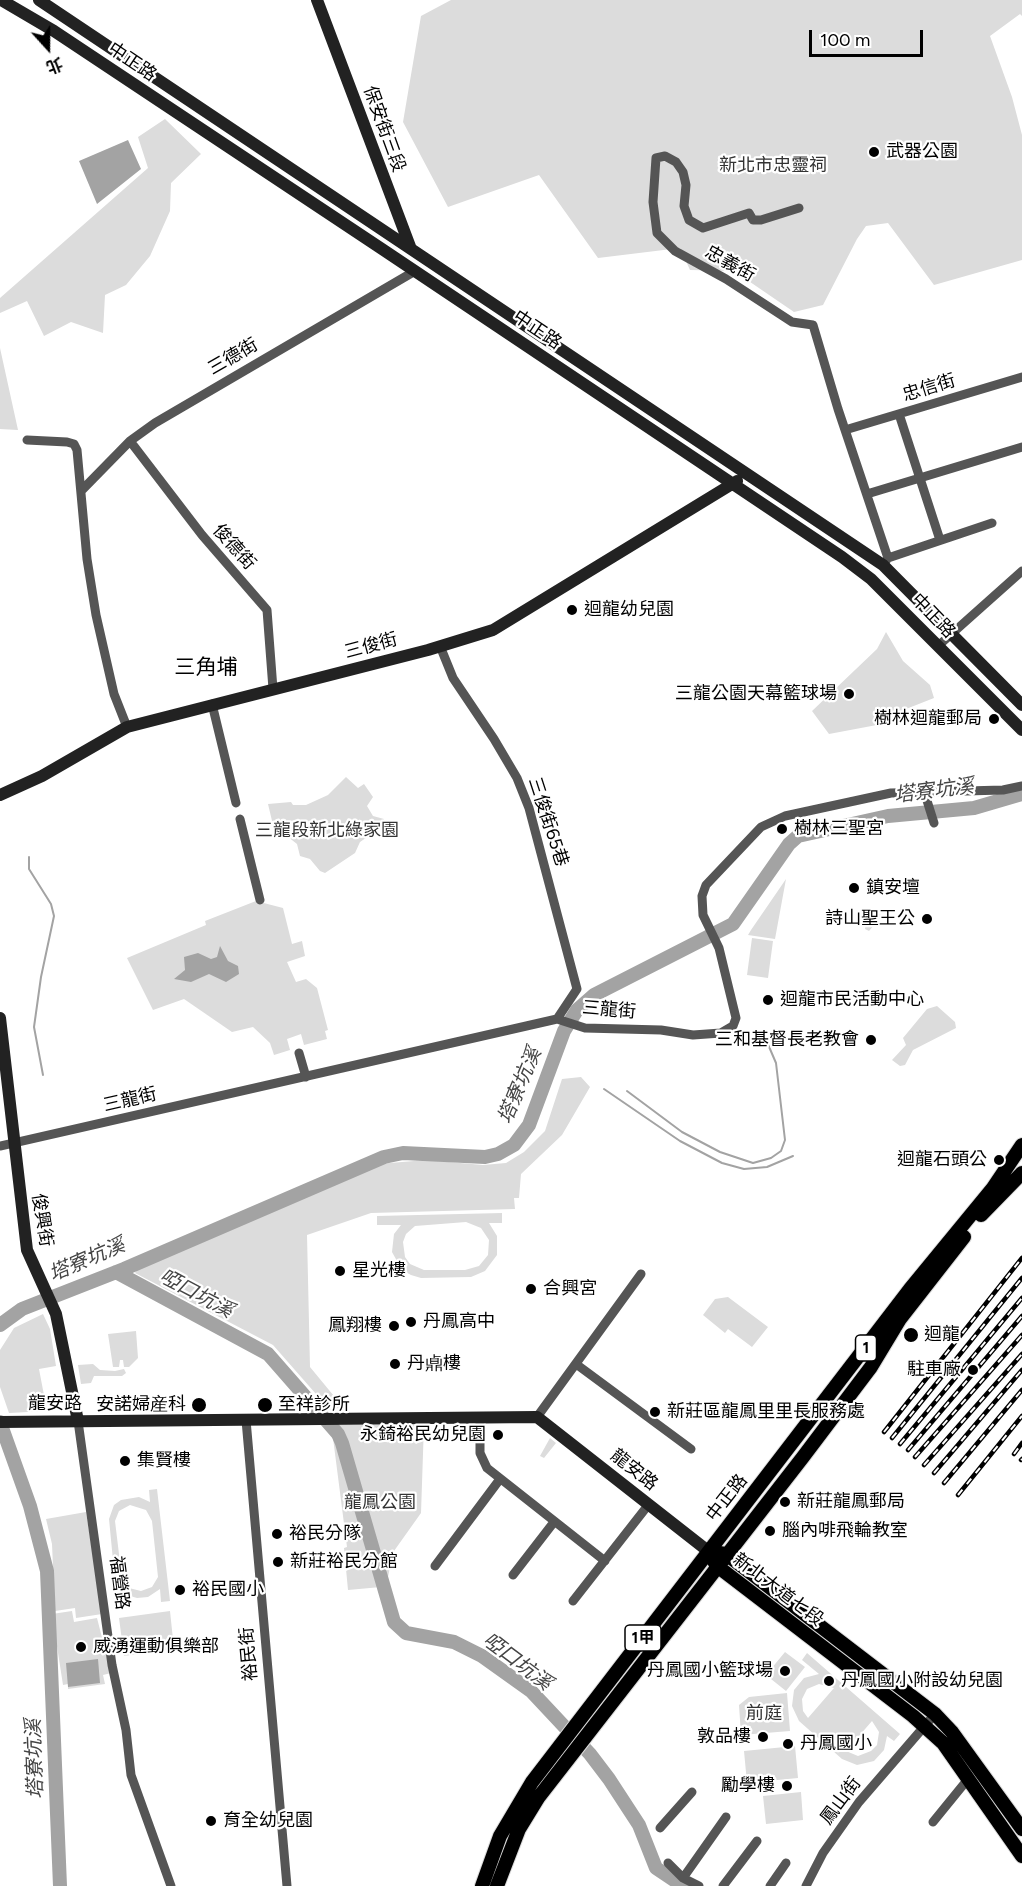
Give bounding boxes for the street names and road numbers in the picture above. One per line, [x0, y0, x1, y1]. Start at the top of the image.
street label: 中正路 [104, 38, 160, 86]
street label: 保安街三段 [358, 83, 410, 175]
street label: 忠義街 [701, 241, 759, 287]
street label: 中正路 [509, 306, 565, 354]
street label: 三德街 [204, 334, 262, 380]
street label: 忠信街 [900, 370, 958, 406]
street label: 俊德街 [208, 520, 260, 574]
street label: 中正路 [906, 589, 960, 643]
street label: 三俊街 [342, 629, 400, 663]
street label: 三俊街65巷 [523, 775, 573, 869]
street label: 三龍街 [581, 997, 637, 1023]
street label: 三龍街 [101, 1083, 159, 1117]
street label: 俊興街 [27, 1192, 57, 1248]
road number: 1 [856, 1335, 876, 1361]
street label: 龍安路 [28, 1393, 82, 1415]
street label: 龍安路 [606, 1445, 662, 1495]
street label: 中正路 [702, 1470, 752, 1526]
street label: 新北大道七段 [728, 1549, 828, 1631]
street label: 福營路 [105, 1555, 133, 1611]
road number: 1甲 [625, 1625, 661, 1651]
street label: 裕民街 [236, 1626, 262, 1682]
street label: 鳳山街 [816, 1773, 866, 1829]

